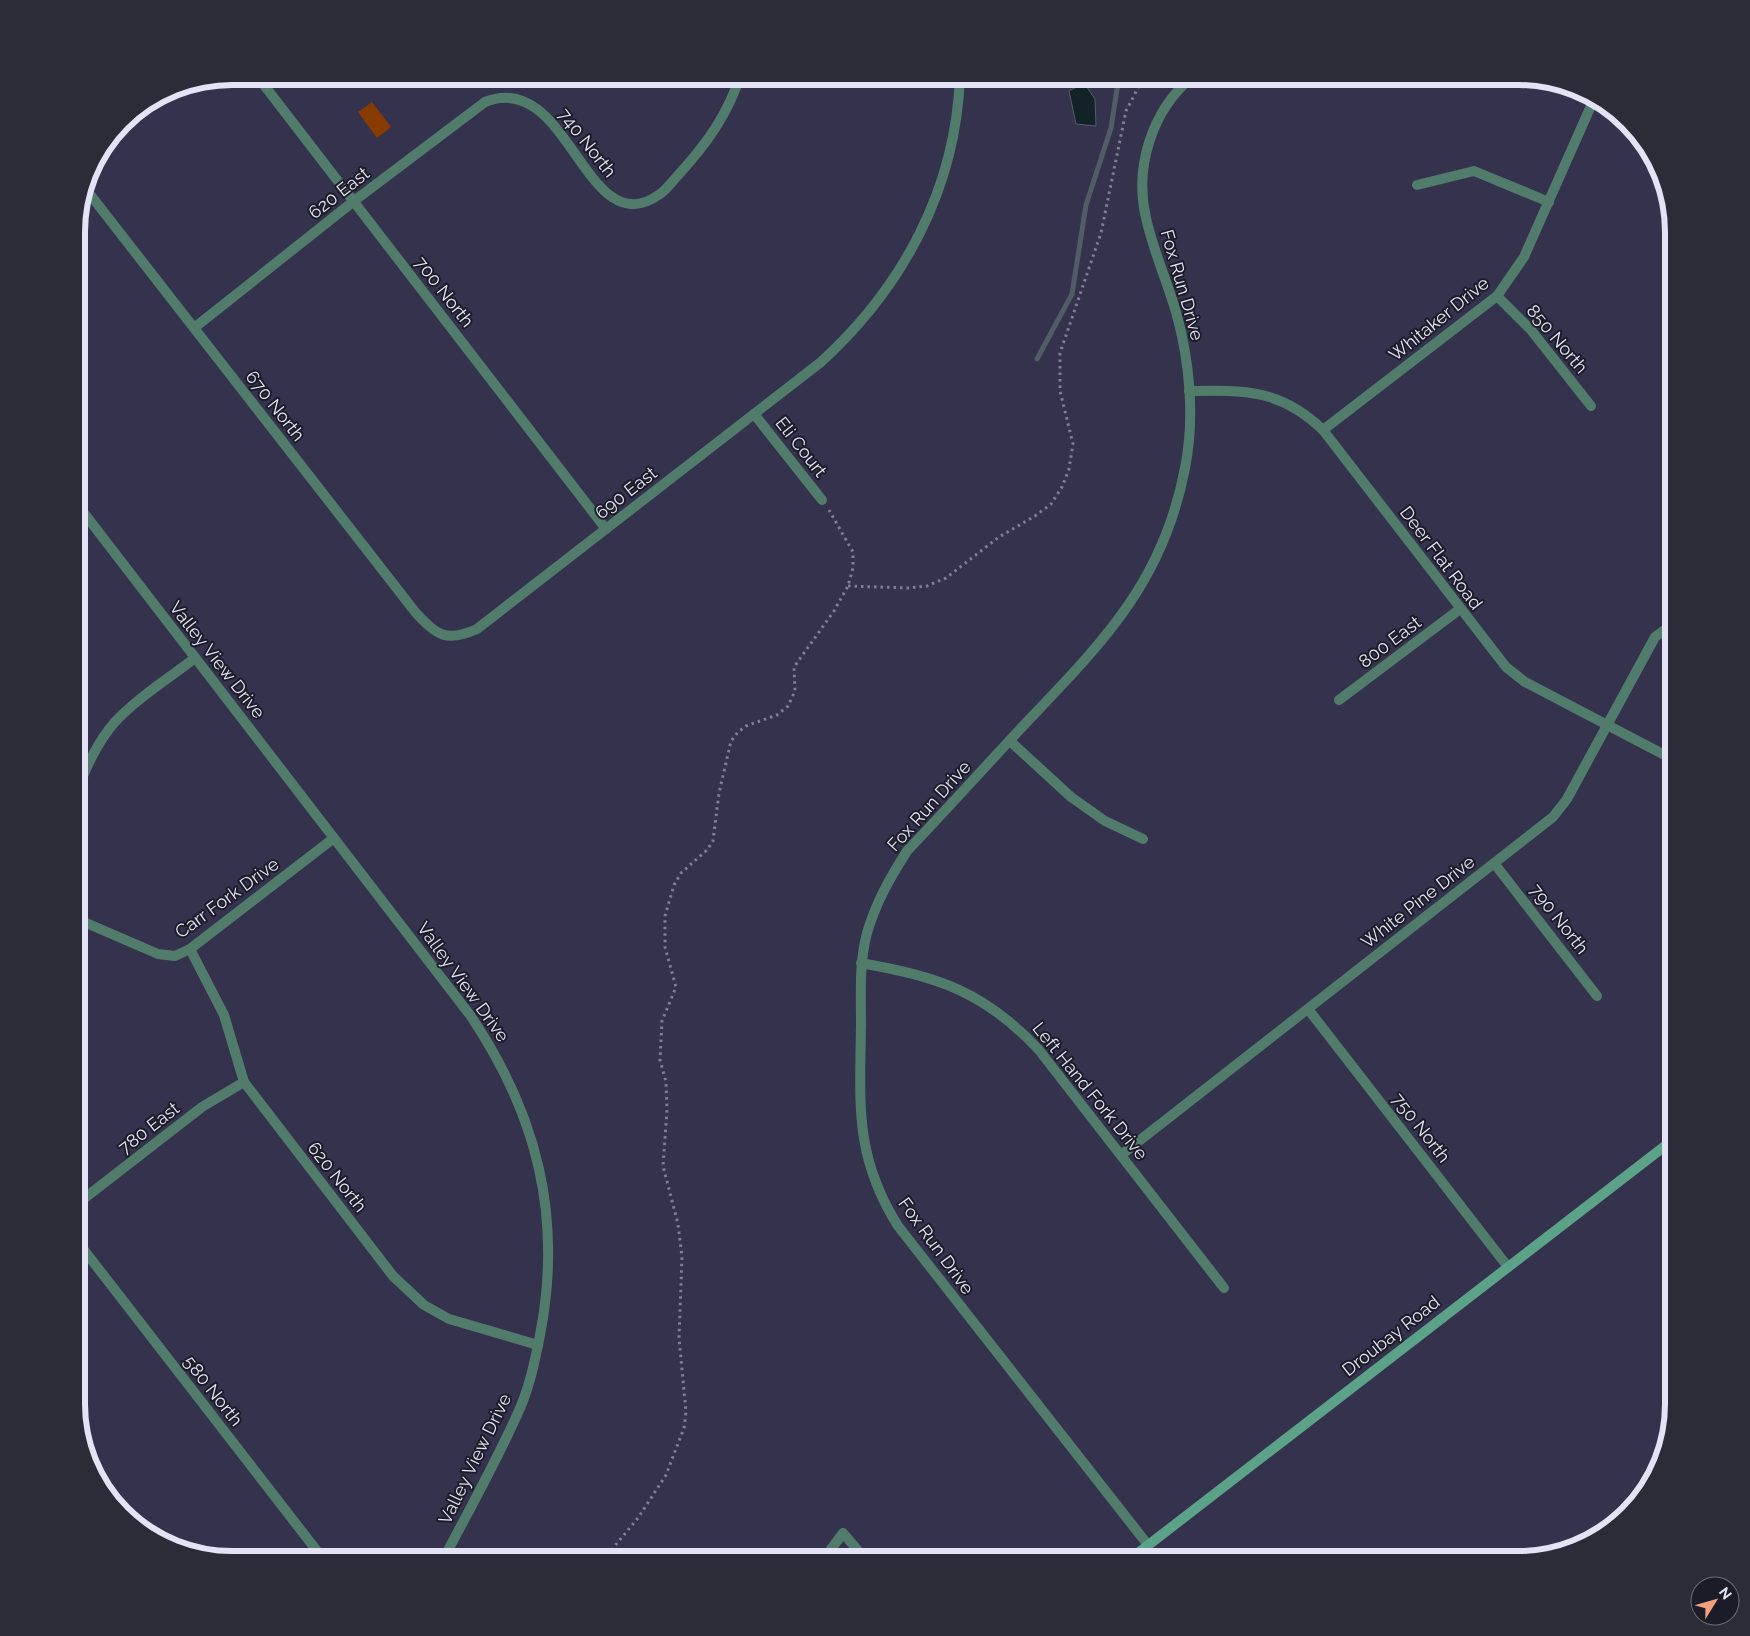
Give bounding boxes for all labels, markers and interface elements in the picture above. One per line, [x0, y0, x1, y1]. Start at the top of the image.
street label: 740 North [554, 104, 621, 181]
street label: 620 East [304, 162, 373, 223]
street label: Fox Run Drive [1157, 227, 1208, 343]
street label: 700 North [410, 252, 478, 331]
street label: Whitaker Drive [1385, 272, 1493, 365]
street label: 850 North [1523, 300, 1592, 377]
street label: 670 North [241, 366, 309, 445]
street label: Eli Court [771, 412, 831, 481]
street label: 690 East [591, 462, 661, 523]
street label: Deer Flat Road [1396, 502, 1487, 613]
street label: Valley View Drive [165, 597, 270, 723]
street label: 800 East [1354, 611, 1425, 672]
street label: Fox Run Drive [883, 756, 975, 855]
street label: White Pine Drive [1357, 851, 1479, 952]
street label: Carr Fork Drive [171, 853, 283, 942]
street label: 790 North [1526, 880, 1593, 958]
street label: Valley View Drive [413, 918, 514, 1046]
street label: Left Hand Fork Drive [1029, 1018, 1153, 1164]
street label: 750 North [1388, 1089, 1455, 1166]
street label: 780 East [114, 1097, 183, 1158]
street label: 620 North [304, 1137, 371, 1216]
street label: Fox Run Drive [894, 1193, 979, 1298]
street label: Droubay Road [1338, 1291, 1444, 1380]
street label: 580 North [179, 1351, 247, 1430]
street label: Valley View Drive [434, 1390, 515, 1527]
north arrow [1690, 1576, 1740, 1626]
text: N [1716, 1584, 1735, 1602]

